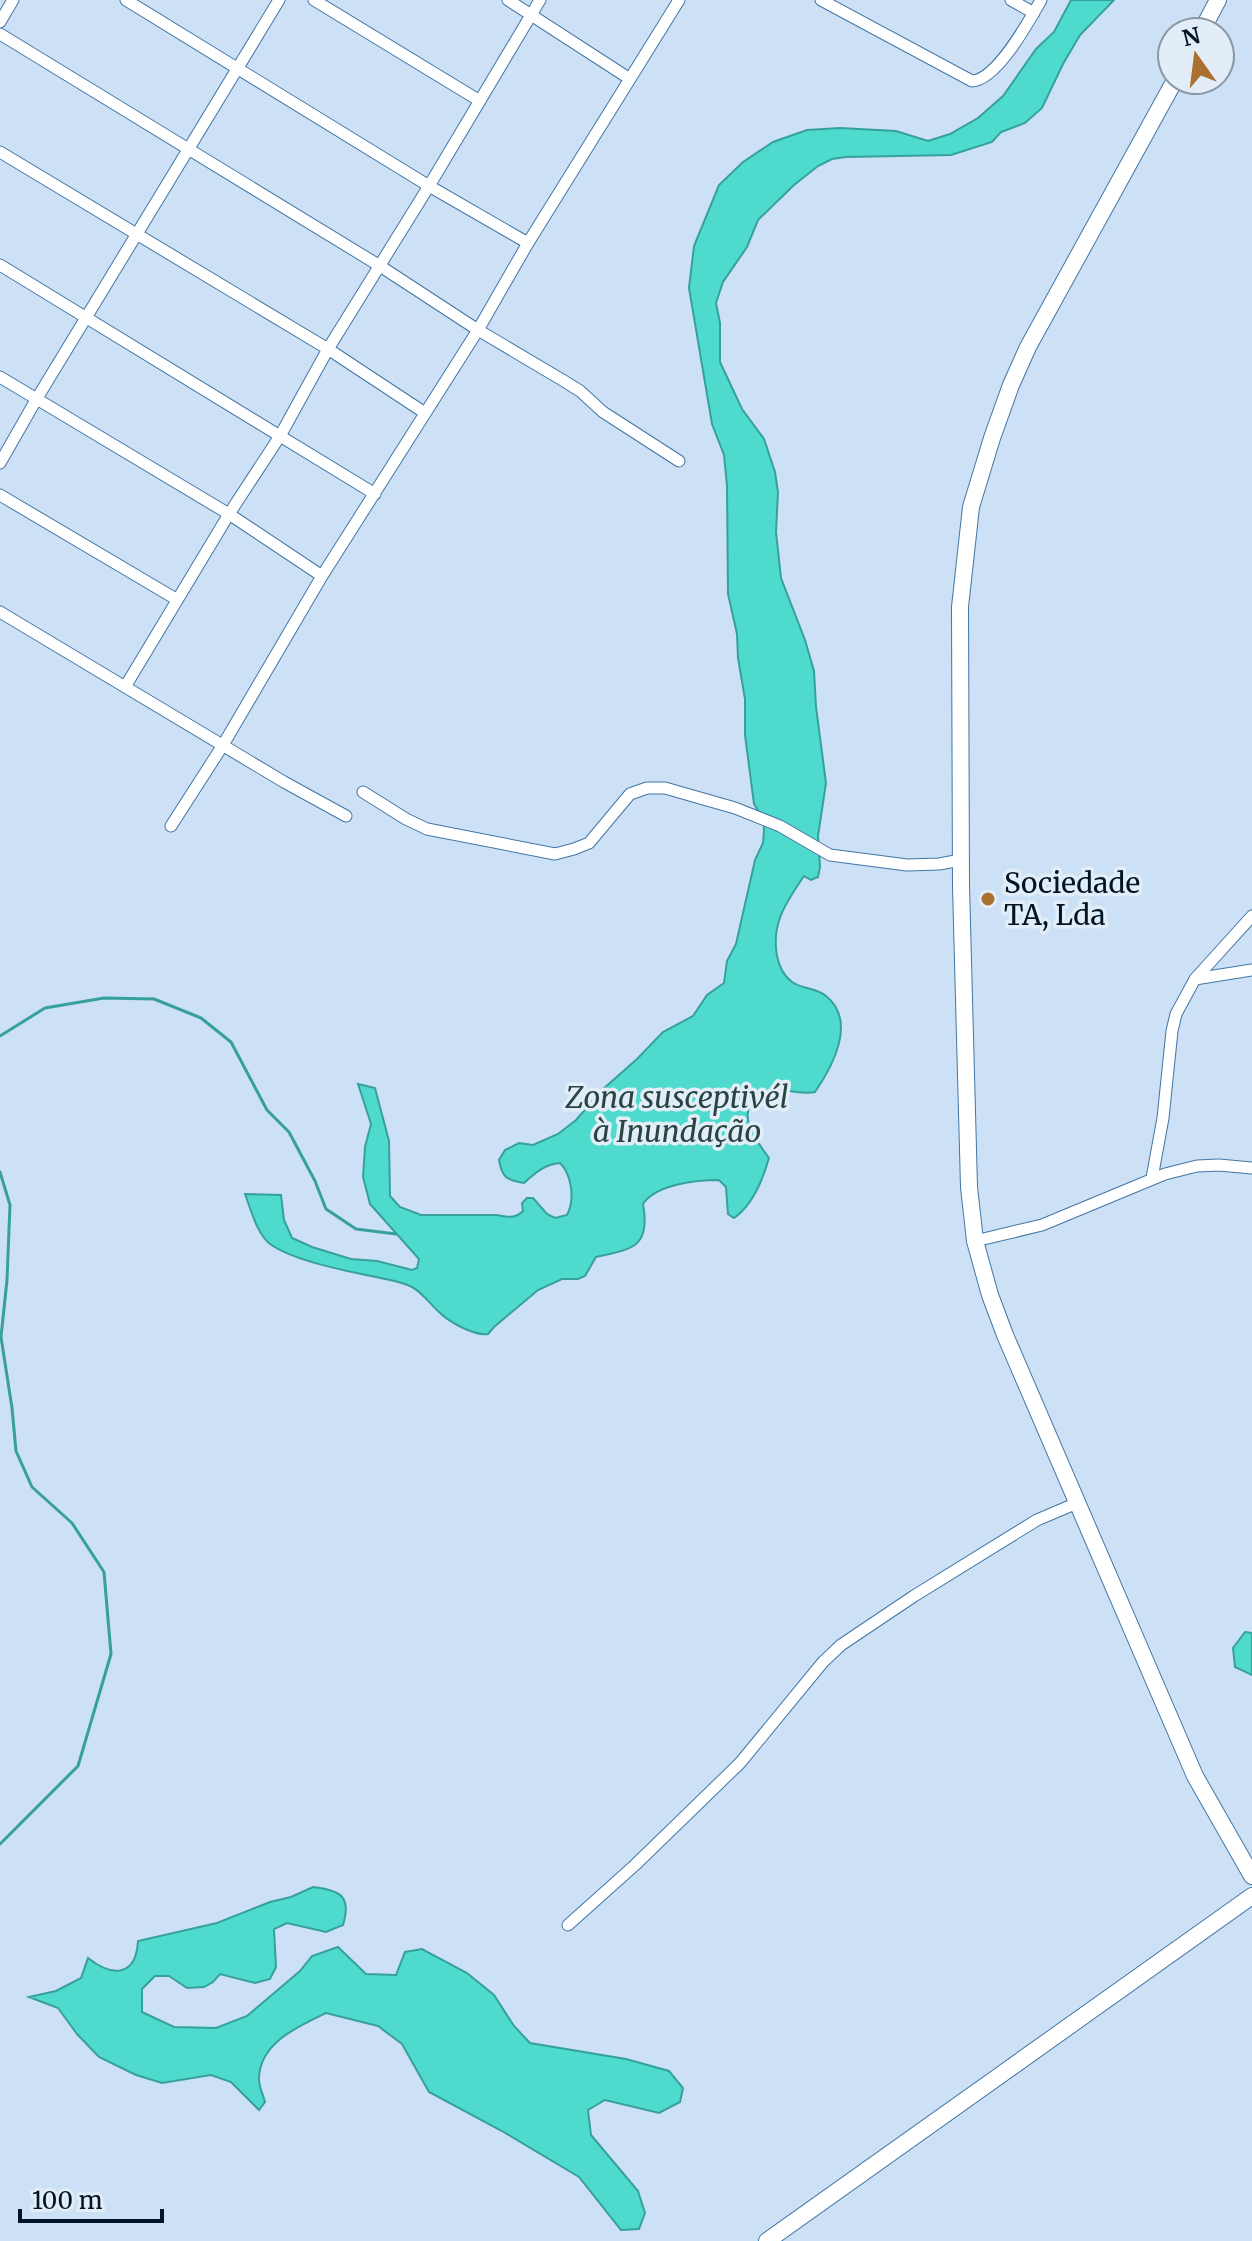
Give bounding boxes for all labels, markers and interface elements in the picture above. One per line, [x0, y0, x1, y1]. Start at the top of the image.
north arrow [1156, 16, 1236, 96]
text: N [1179, 21, 1204, 52]
place label: Sociedade TA, Lda [1004, 865, 1140, 933]
marker: Sociedade TA, Lda [979, 890, 997, 908]
water label: Zona susceptivél à Inundação [564, 1078, 789, 1150]
scale bar [20, 2173, 162, 2223]
text: 100 m [32, 2185, 103, 2216]

